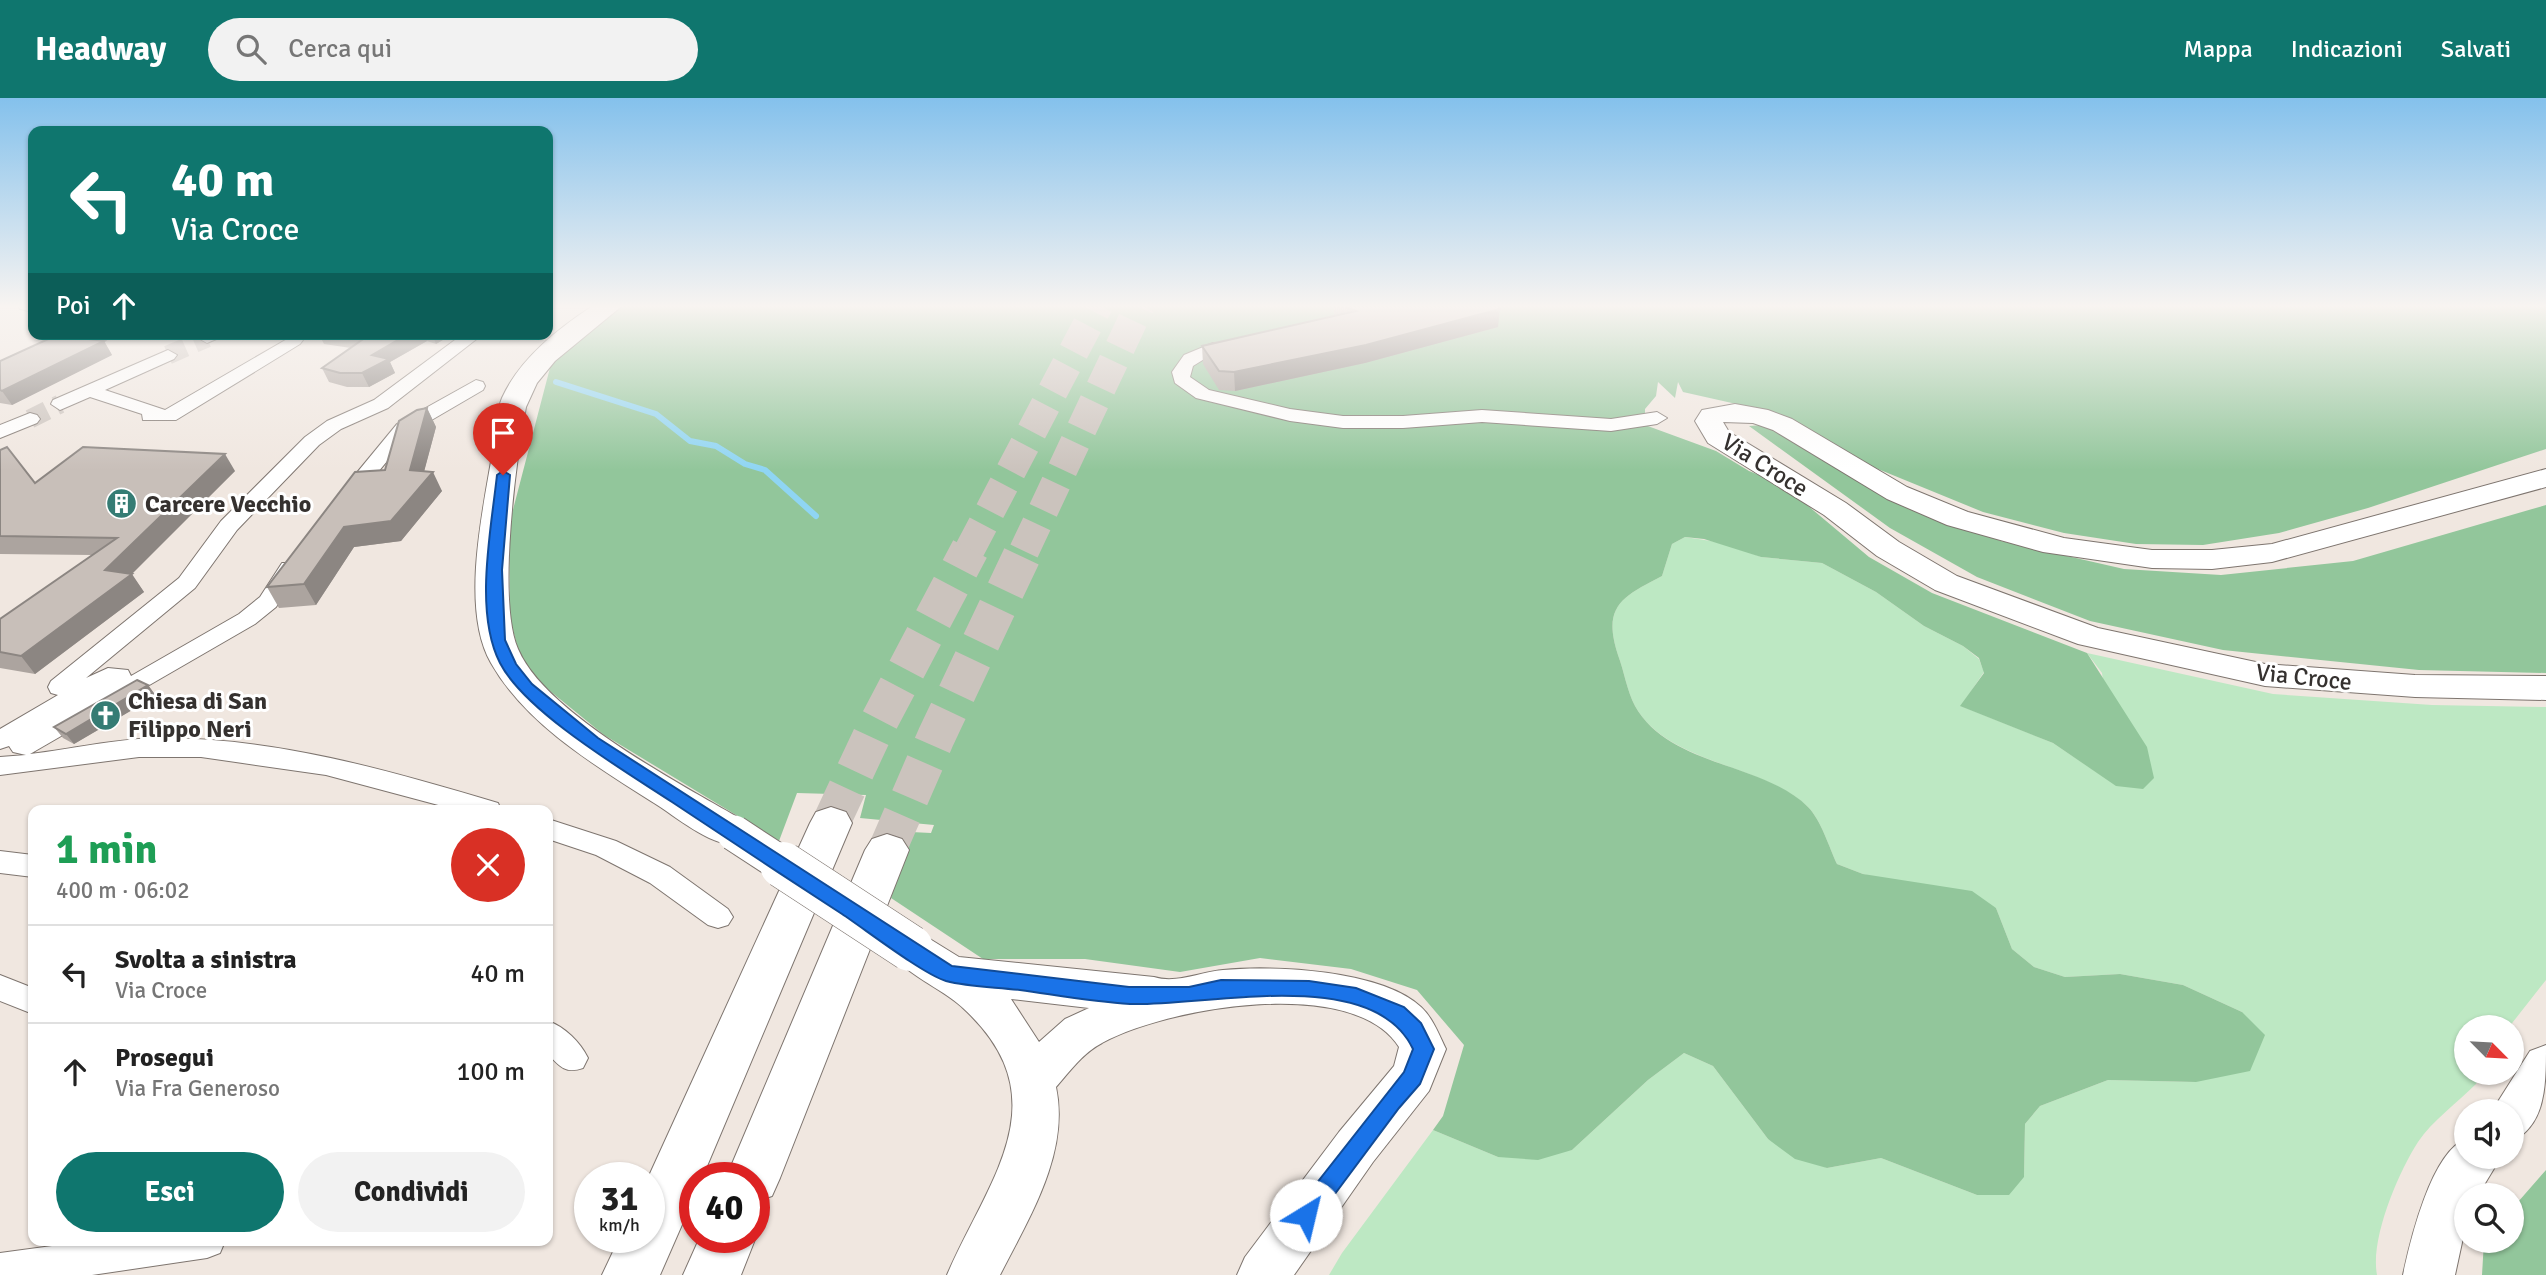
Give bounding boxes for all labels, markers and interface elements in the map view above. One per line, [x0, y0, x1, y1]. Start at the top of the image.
search box [208, 18, 698, 81]
text: Headway [35, 29, 166, 70]
icon: search [232, 30, 270, 68]
text: Cerca qui [288, 33, 392, 65]
text: Mappa [2184, 34, 2253, 64]
text: Indicazioni [2291, 34, 2403, 64]
text: Salvati [2441, 34, 2511, 64]
text: 40 m [171, 150, 274, 210]
icon: left [56, 154, 147, 245]
text: Via Croce [171, 210, 299, 249]
icon: ahead [105, 287, 143, 325]
text: Poi [56, 290, 91, 322]
pin [473, 403, 533, 475]
icon: arrive [484, 414, 522, 452]
street label: Via Croce [1716, 427, 1814, 503]
building icon: Carcere Vecchio [105, 487, 139, 521]
place label: Carcere Vecchio [145, 489, 311, 519]
street label: Via Croce [2255, 657, 2353, 697]
place label: Chiesa di San Filippo Neri [128, 686, 267, 744]
church icon: Chiesa di San Filippo Neri [88, 698, 122, 732]
text: 1 min [56, 824, 157, 875]
button: close [451, 828, 525, 902]
text: 400 m · 06:02 [56, 876, 190, 905]
text: Svolta a sinistra [115, 944, 297, 976]
icon: left [56, 955, 94, 993]
text: 40 m [470, 958, 525, 990]
text: Via Croce [115, 976, 207, 1005]
north arrow [2454, 1015, 2524, 1085]
map controls [2454, 1015, 2524, 1253]
text: Prosegui [115, 1042, 214, 1074]
icon: ahead [56, 1053, 94, 1091]
text: 100 m [456, 1056, 525, 1088]
text: Via Fra Generoso [115, 1074, 280, 1103]
button: sound [2454, 1099, 2524, 1169]
button: Esci [56, 1152, 284, 1232]
button: Condividi [298, 1152, 525, 1232]
speed limit sign: 40 [679, 1162, 770, 1253]
text: 31 [601, 1177, 638, 1220]
position arrow [1269, 1178, 1343, 1252]
button: search [2454, 1183, 2524, 1253]
text: km/h [599, 1214, 640, 1236]

